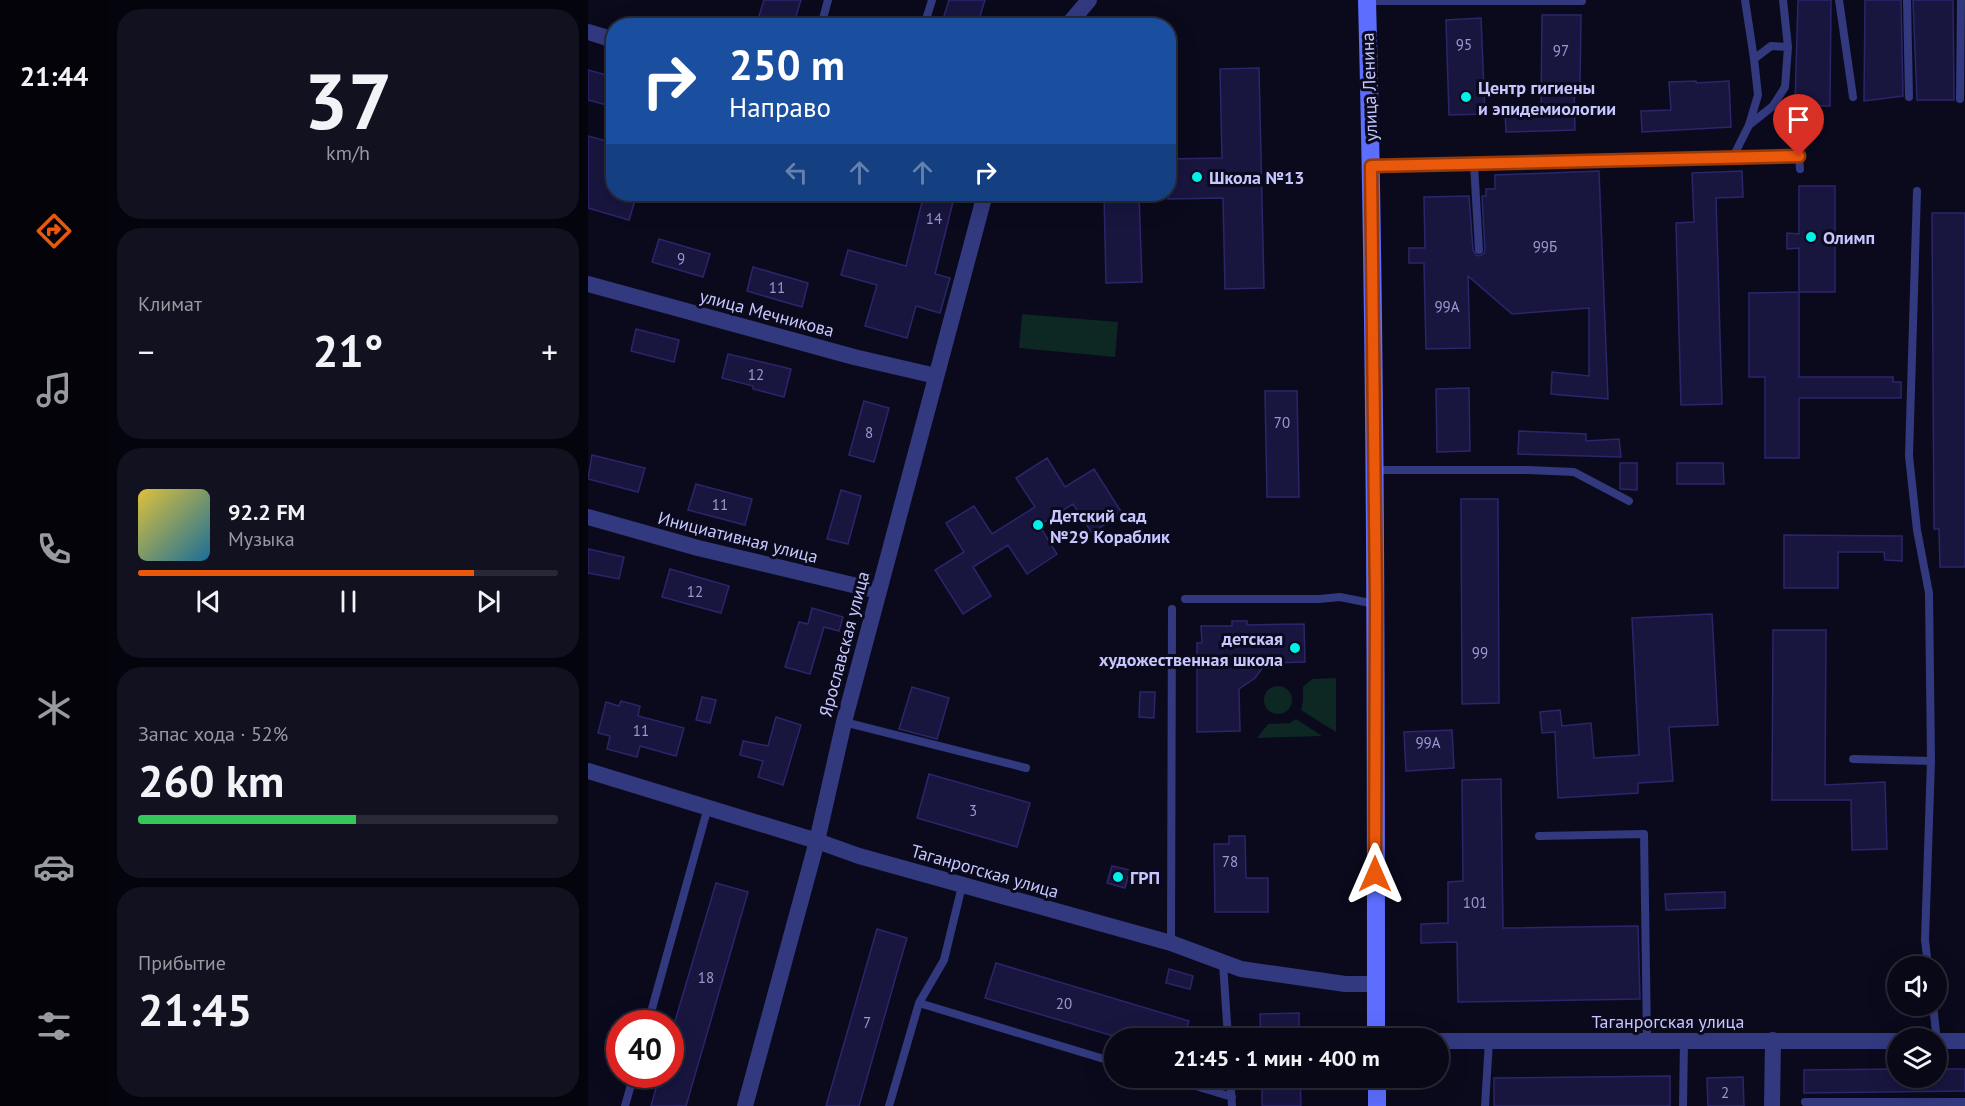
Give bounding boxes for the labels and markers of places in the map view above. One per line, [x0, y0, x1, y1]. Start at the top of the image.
place label: Центр гигиены и эпидемиологии [1478, 76, 1616, 120]
marker: Центр гигиены и эпидемиологии [1459, 90, 1473, 104]
pin [1773, 94, 1824, 156]
place label: Школа №13 [1209, 166, 1304, 189]
marker: Школа №13 [1190, 170, 1204, 184]
place label: Олимп [1823, 226, 1875, 249]
marker: Олимп [1804, 230, 1818, 244]
place label: Детский сад №29 Кораблик [1050, 504, 1170, 548]
marker: Детский сад №29 Кораблик [1031, 518, 1045, 532]
place label: детская художественная школа [1099, 627, 1283, 671]
marker: детская художественная школа [1288, 641, 1302, 655]
place label: ГРП [1130, 866, 1160, 889]
marker: ГРП [1111, 870, 1125, 884]

